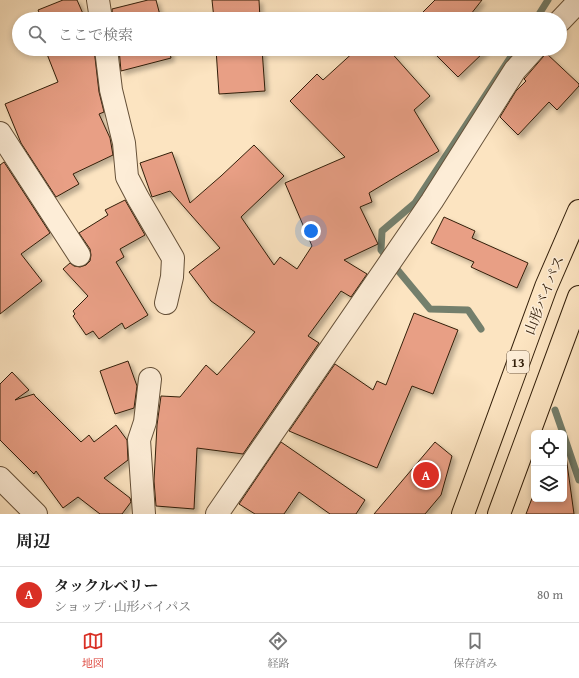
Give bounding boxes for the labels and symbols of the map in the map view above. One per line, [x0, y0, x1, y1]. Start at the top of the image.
your location [301, 221, 321, 241]
street label: 山形バイパス [519, 252, 569, 338]
road number: 13 [507, 351, 529, 373]
pin: A [413, 460, 439, 490]

